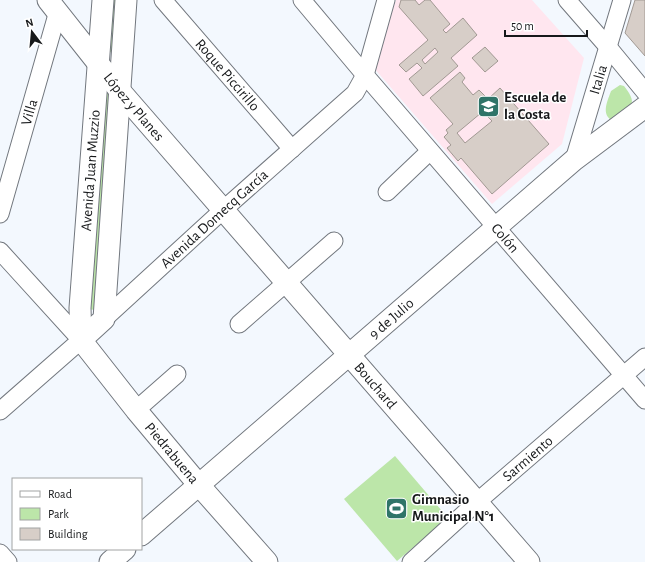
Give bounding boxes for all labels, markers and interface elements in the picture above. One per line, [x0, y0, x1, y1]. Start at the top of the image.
north arrow [12, 12, 52, 52]
scale bar [505, 12, 587, 38]
text: N [24, 17, 35, 29]
text: 50 m [511, 20, 534, 32]
street label: Roque Piccirillo [192, 36, 262, 114]
street label: Italia [587, 63, 610, 96]
street label: López y Planes [101, 70, 167, 144]
place label: Escuela de la Costa [504, 90, 566, 122]
school or university icon: Escuela de la Costa [476, 93, 502, 119]
street label: Villa [19, 97, 40, 127]
street label: Avenida Juan Muzzio [79, 109, 103, 232]
street label: Avenida Domecq García [158, 167, 271, 271]
street label: Colón [488, 221, 522, 256]
street label: 9 de Julio [366, 295, 417, 342]
street label: Bouchard [351, 360, 399, 412]
street label: Piedrabuena [142, 420, 201, 487]
street label: Sarmiento [500, 433, 556, 484]
legend [12, 478, 142, 550]
text: Road [48, 488, 72, 500]
place label: Gimnasio Municipal N°1 [412, 492, 494, 524]
sports icon: Gimnasio Municipal N°1 [383, 495, 409, 521]
text: Park [48, 508, 69, 520]
text: Building [48, 528, 88, 540]

